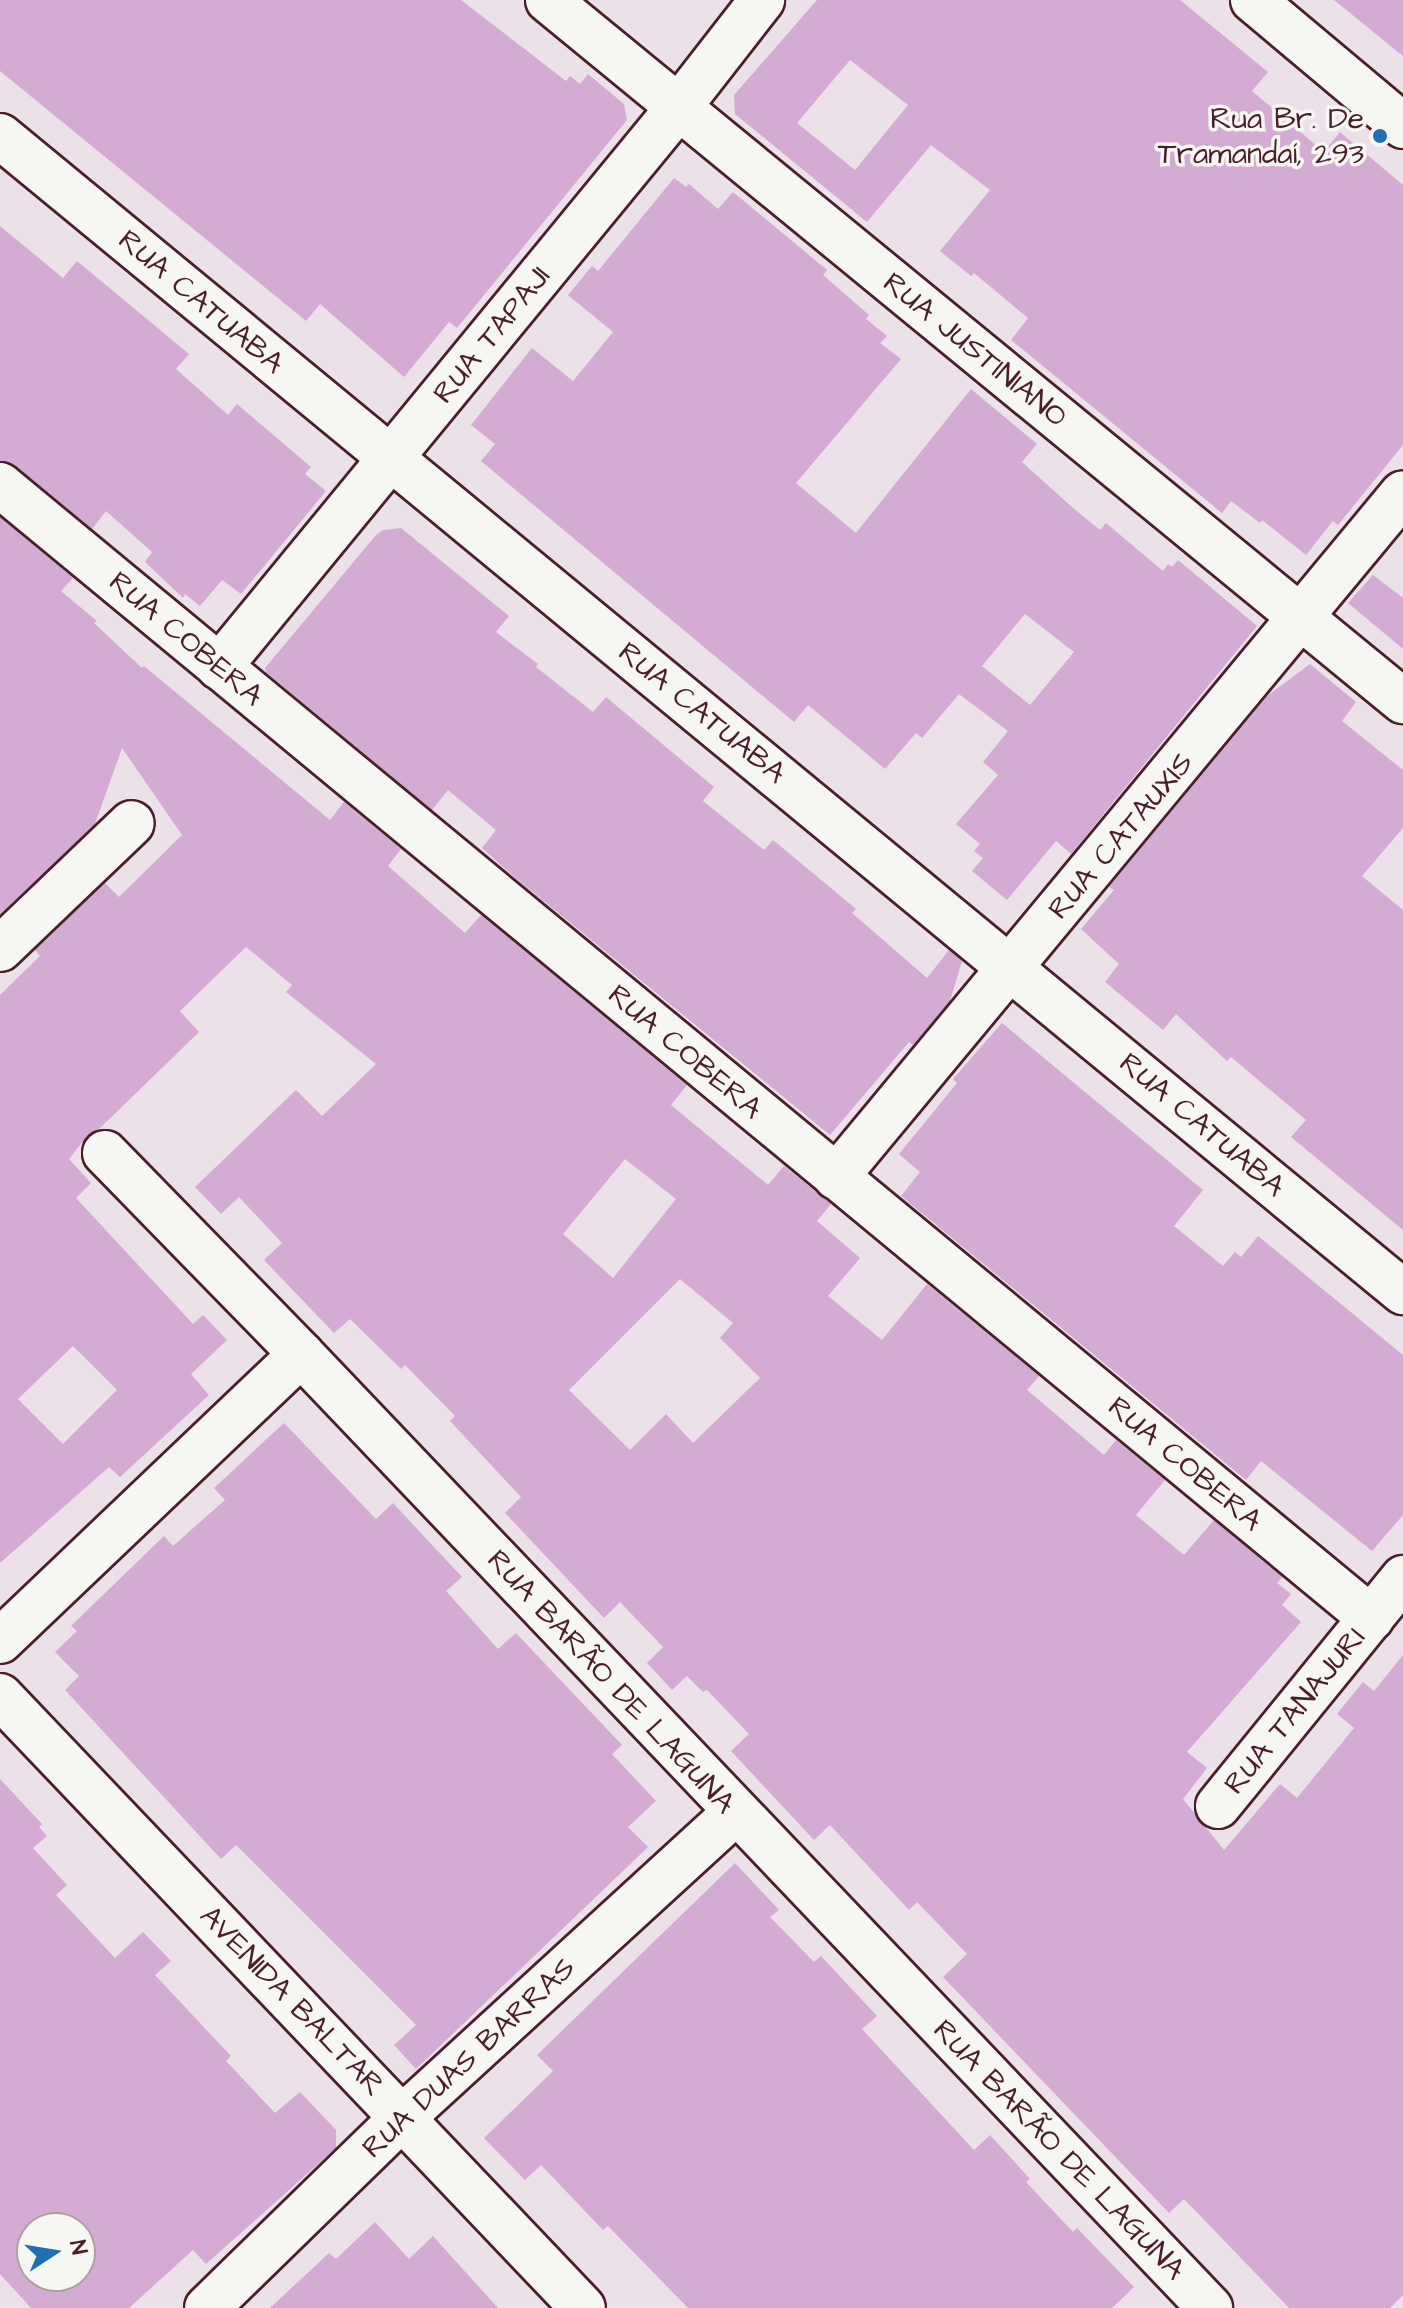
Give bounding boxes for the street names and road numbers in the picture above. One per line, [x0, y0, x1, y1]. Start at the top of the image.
street label: RUA CATUABA [111, 222, 291, 382]
street label: RUA TAPAJI [426, 259, 558, 411]
street label: RUA JUSTINIANO [876, 265, 1074, 435]
street label: RUA COBERA [101, 564, 271, 714]
street label: RUA CATUABA [611, 634, 793, 792]
street label: RUA CATAUXIS [1041, 745, 1201, 927]
street label: RUA COBERA [600, 977, 770, 1127]
street label: RUA CATUABA [1112, 1045, 1292, 1205]
street label: RUA COBERA [1100, 1389, 1270, 1539]
street label: RUA BARÃO DE LAGUNA [479, 1543, 743, 1821]
street label: RUA TANAJURI [1217, 1620, 1373, 1802]
street label: AVENIDA BALTAR [192, 1898, 392, 2104]
street label: RUA DUAS BARRAS [355, 1950, 583, 2166]
street label: RUA BARÃO DE LAGUNA [925, 2012, 1193, 2288]

